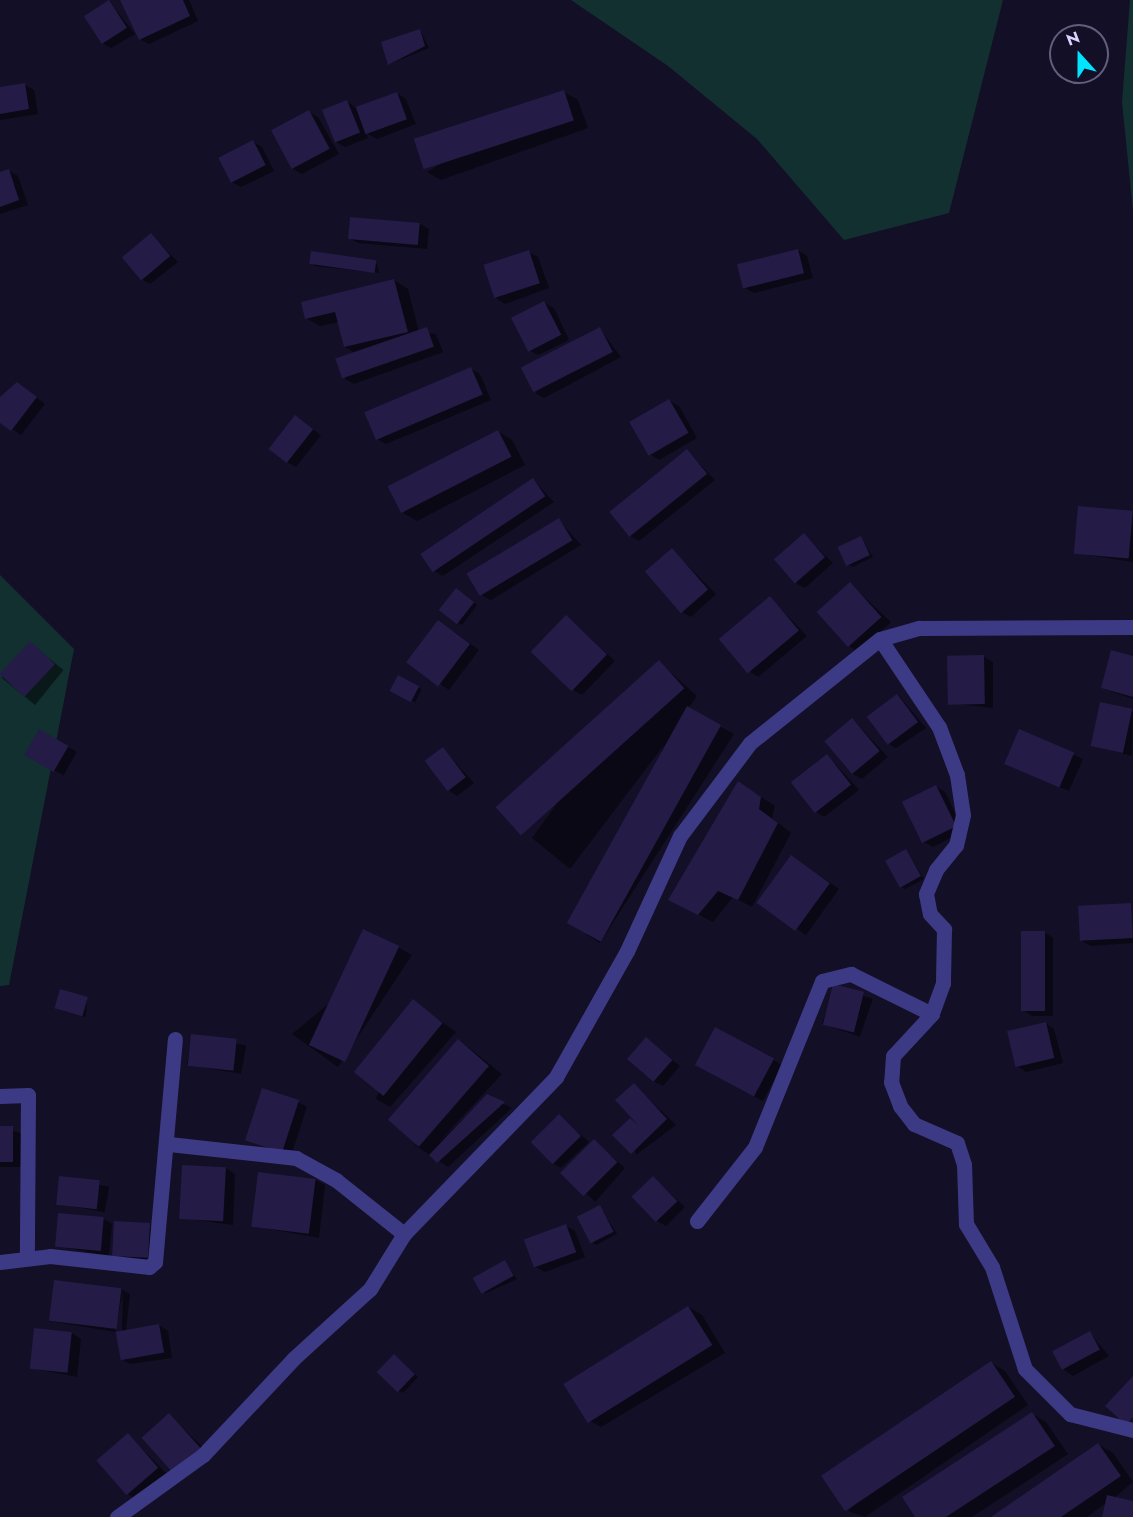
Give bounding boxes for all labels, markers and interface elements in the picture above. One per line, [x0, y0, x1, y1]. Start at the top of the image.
north arrow [1049, 24, 1109, 84]
text: N [1063, 26, 1083, 52]

